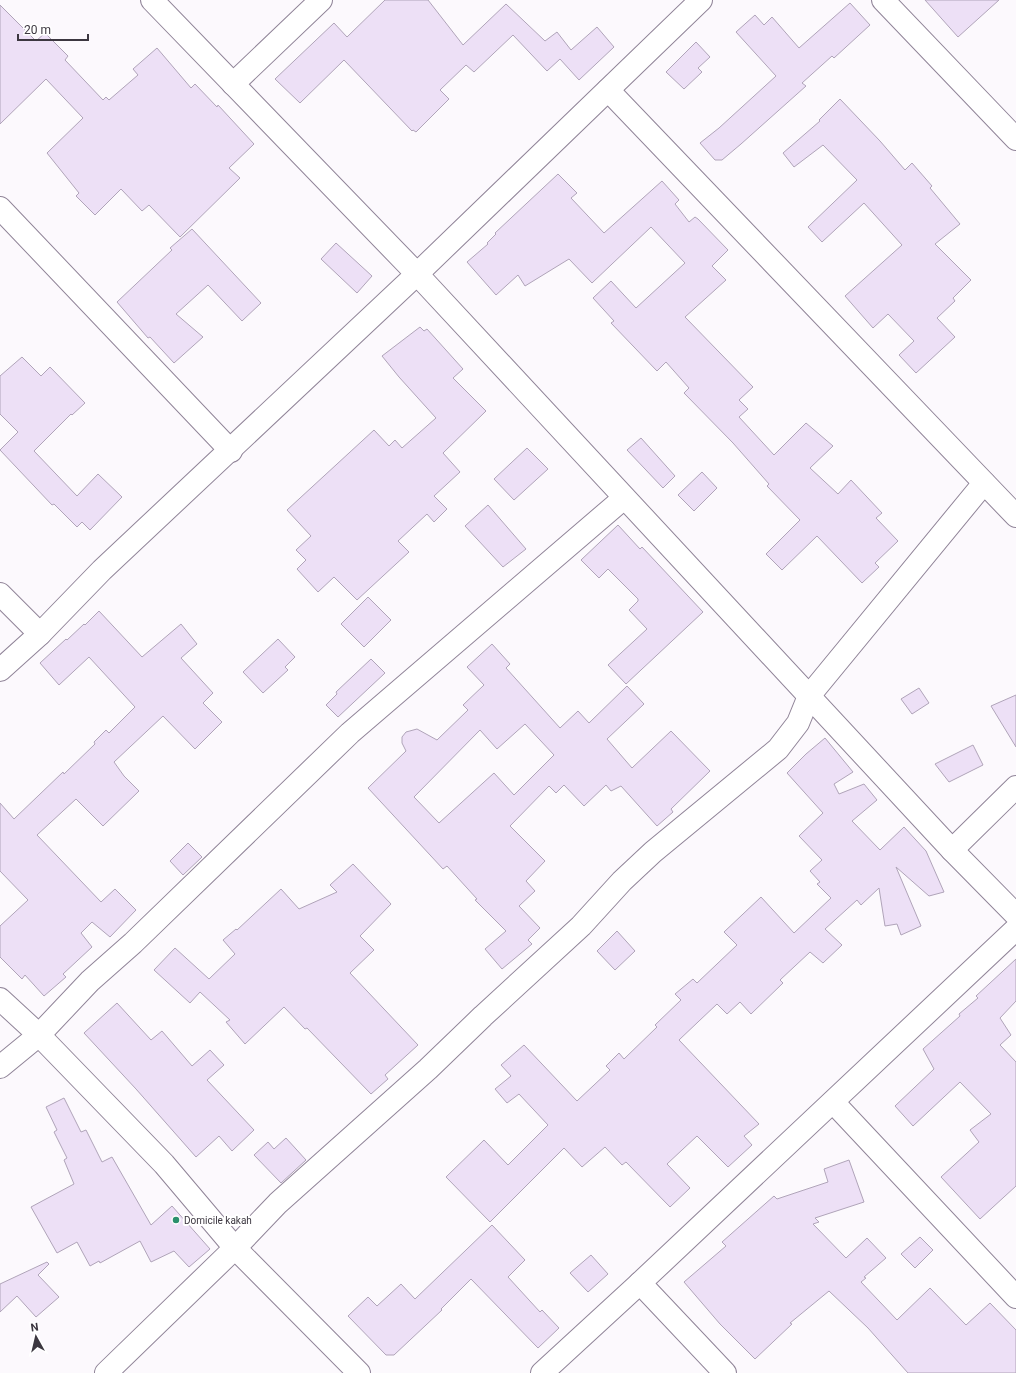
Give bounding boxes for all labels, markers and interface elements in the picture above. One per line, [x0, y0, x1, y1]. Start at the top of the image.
scale bar [18, 16, 88, 42]
text: 20 m [24, 23, 51, 37]
marker: Domicile kakah [171, 1215, 181, 1225]
place label: Domicile kakah [184, 1215, 252, 1226]
north arrow [16, 1317, 56, 1357]
text: N [30, 1321, 40, 1335]

